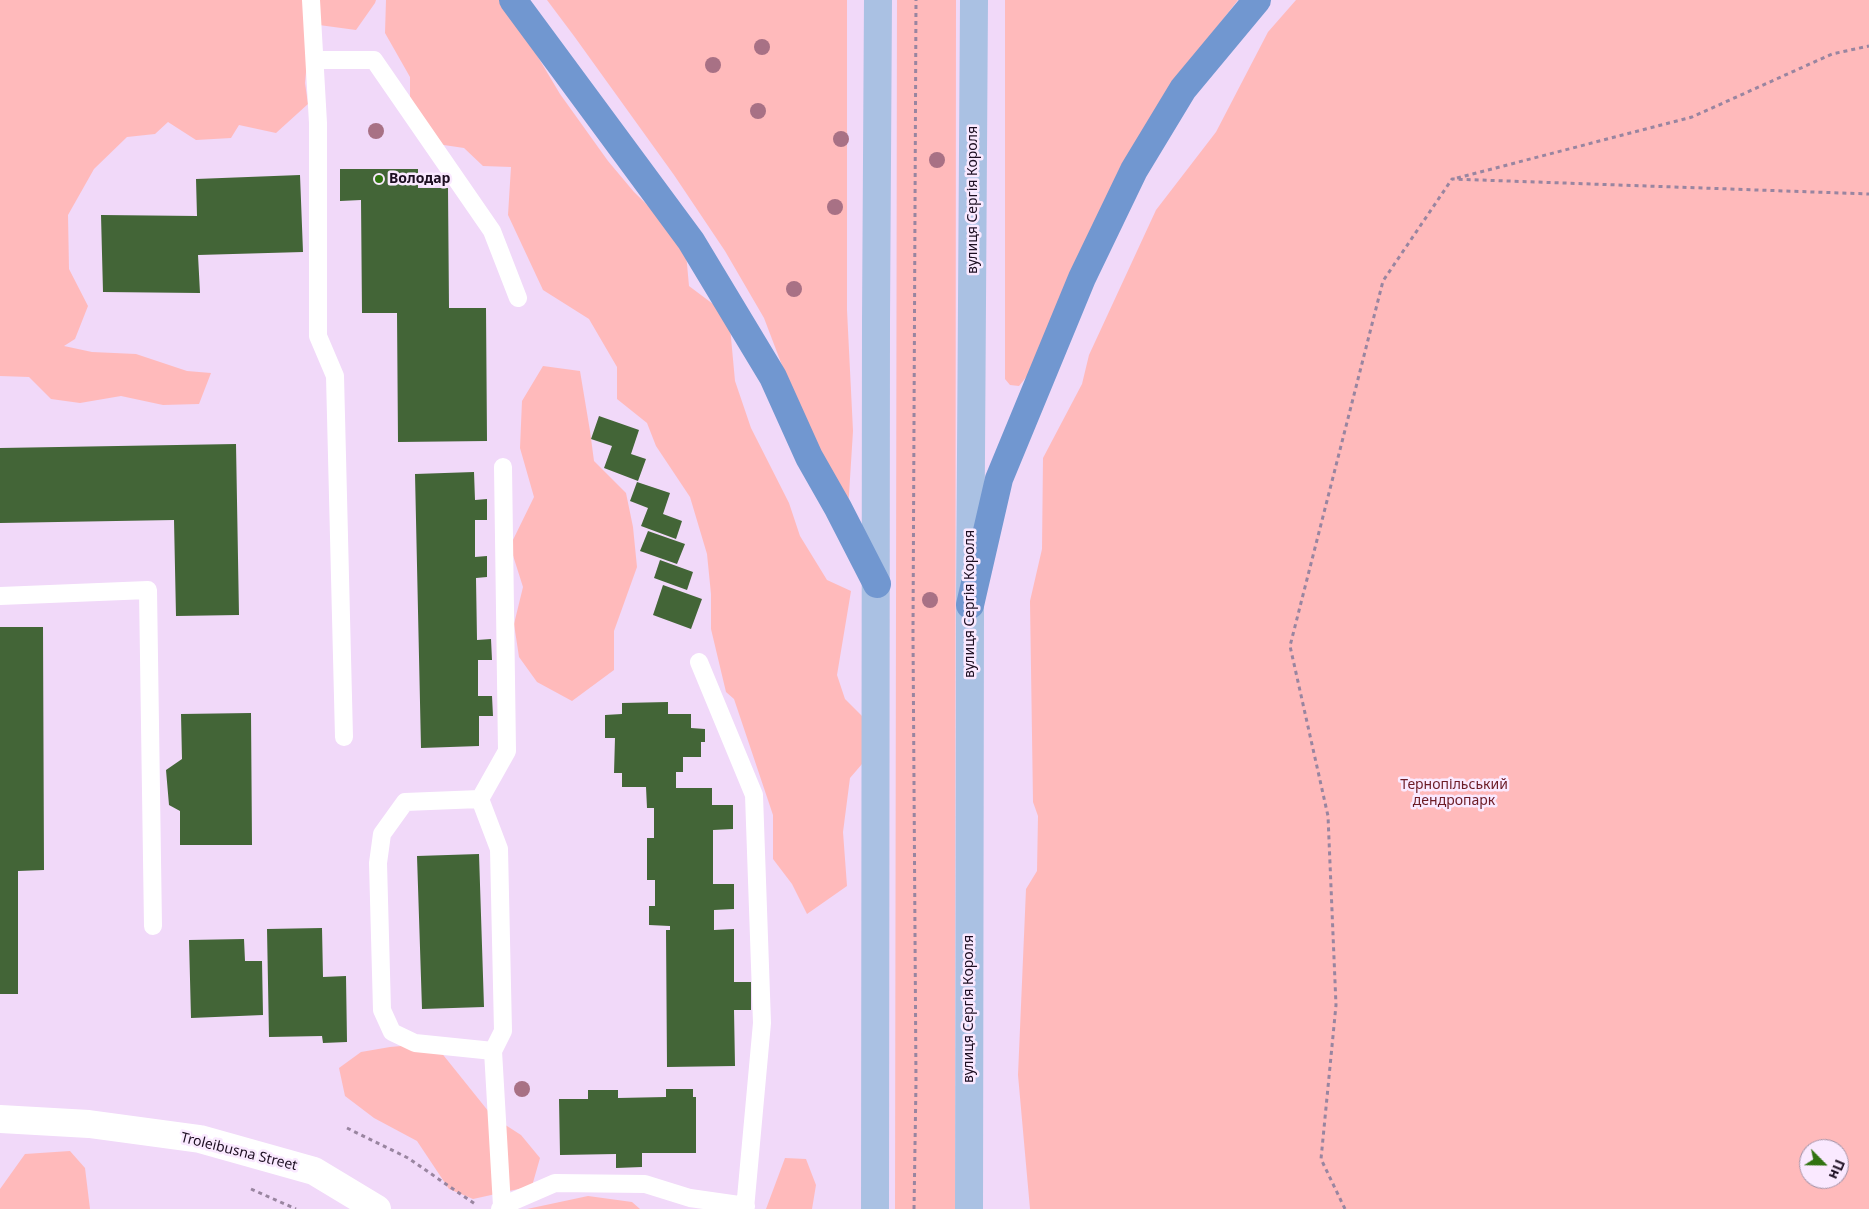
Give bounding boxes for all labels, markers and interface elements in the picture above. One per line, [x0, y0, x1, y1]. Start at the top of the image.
street label: вулиця Сергія Короля [965, 126, 981, 274]
place label: Володар [389, 171, 450, 187]
marker: Володар [373, 173, 385, 185]
street label: вулиця Сергія Короля [962, 530, 978, 678]
park label: Тернопільський дендропарк [1400, 777, 1508, 810]
street label: вулиця Сергія Короля [961, 935, 977, 1083]
street label: Troleibusna Street [179, 1129, 299, 1175]
north arrow [1799, 1139, 1849, 1189]
text: Пн [1825, 1157, 1850, 1183]

